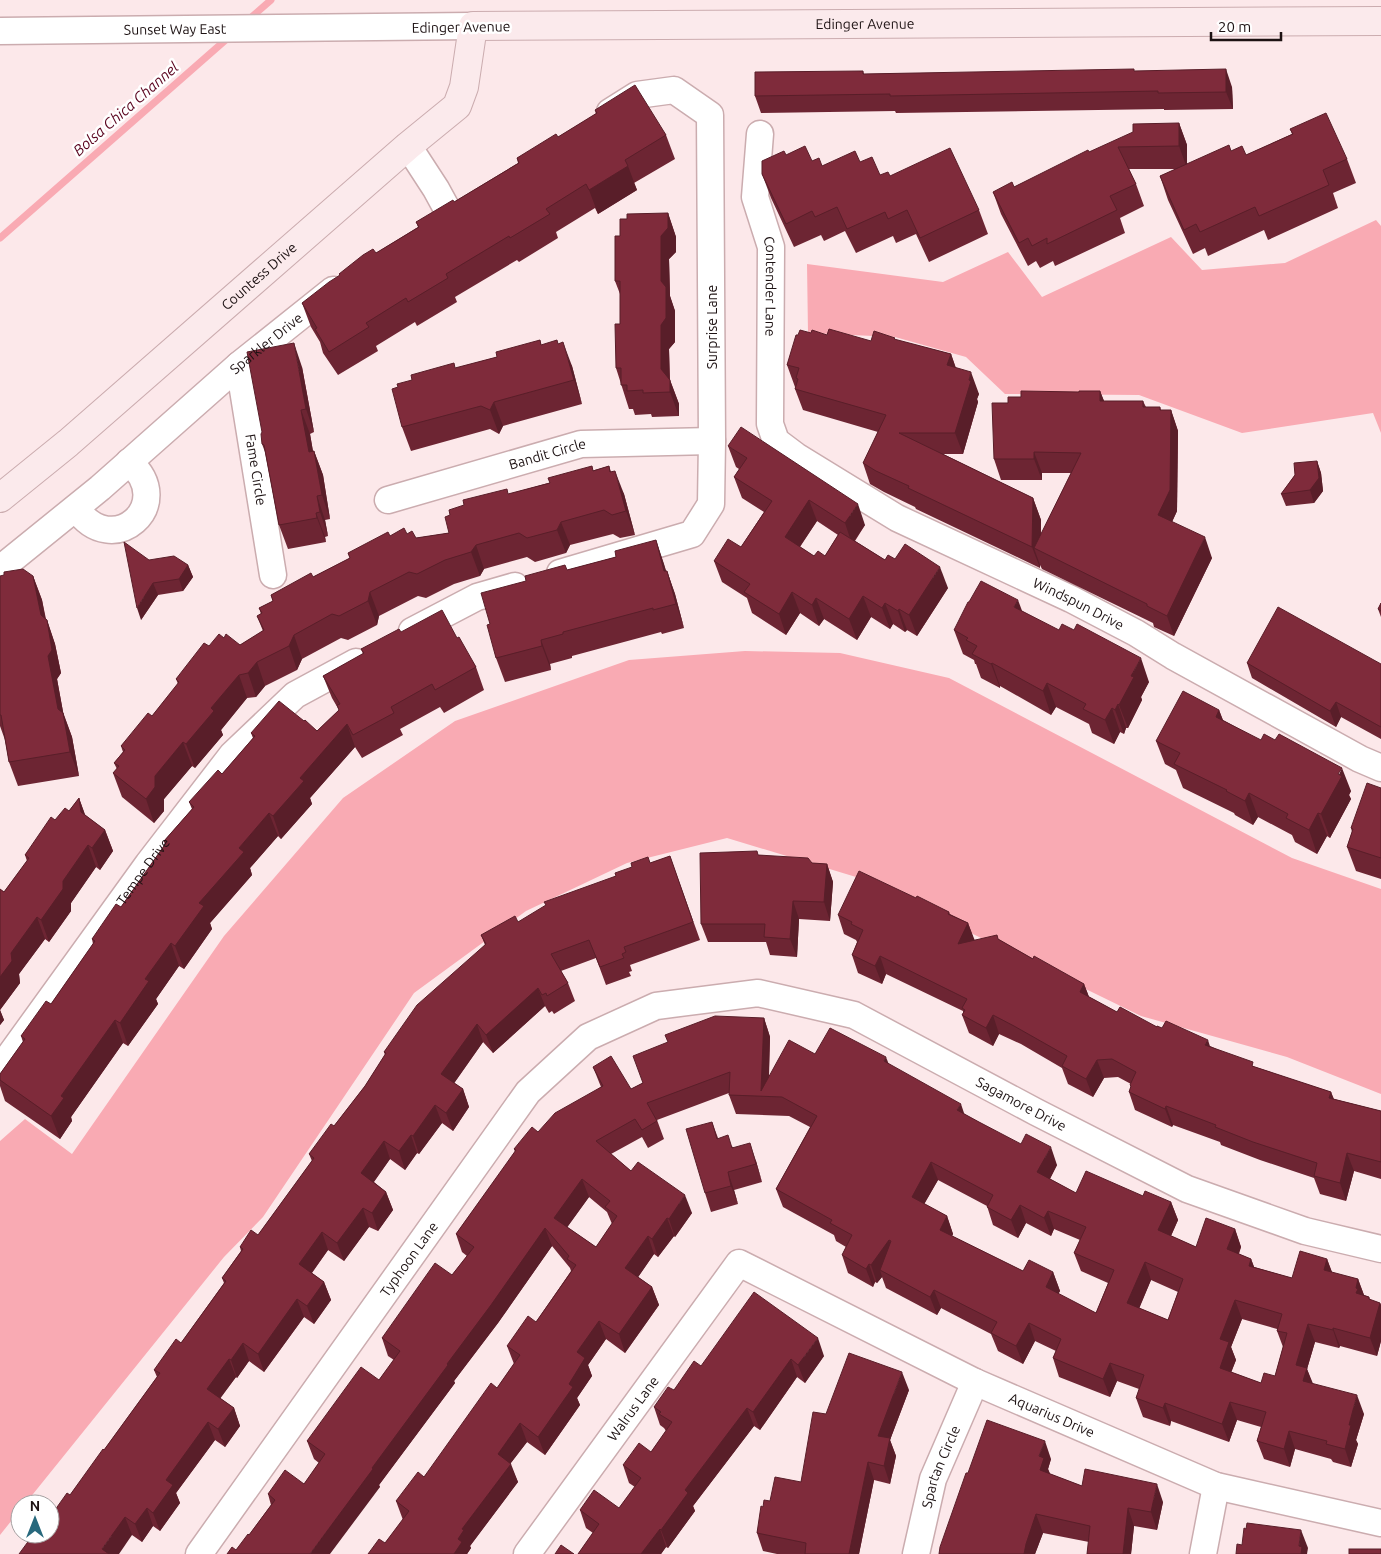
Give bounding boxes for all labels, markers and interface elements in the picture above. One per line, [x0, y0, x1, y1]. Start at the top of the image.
scale bar [1211, 10, 1281, 42]
street label: Edinger Avenue [815, 16, 914, 32]
street label: Edinger Avenue [411, 18, 511, 36]
text: 20 m [1218, 18, 1251, 35]
street label: Sunset Way East [124, 21, 227, 38]
water label: Bolsa Chica Channel [70, 58, 182, 159]
street label: Contender Lane [760, 234, 779, 337]
street label: Countess Drive [218, 239, 300, 313]
street label: Surprise Lane [704, 285, 720, 369]
street label: Sparkler Drive [227, 310, 306, 377]
street label: Fame Circle [242, 433, 270, 507]
street label: Bandit Circle [507, 436, 586, 473]
street label: Windspun Drive [1031, 574, 1127, 633]
street label: Tempe Drive [113, 835, 173, 908]
street label: Sagamore Drive [973, 1074, 1069, 1134]
street label: Typhoon Lane [377, 1219, 441, 1300]
street label: Walrus Lane [604, 1373, 662, 1444]
street label: Aquarius Drive [1007, 1390, 1097, 1441]
street label: Spartan Circle [919, 1423, 963, 1510]
north arrow [10, 1494, 60, 1544]
text: N [30, 1498, 40, 1514]

